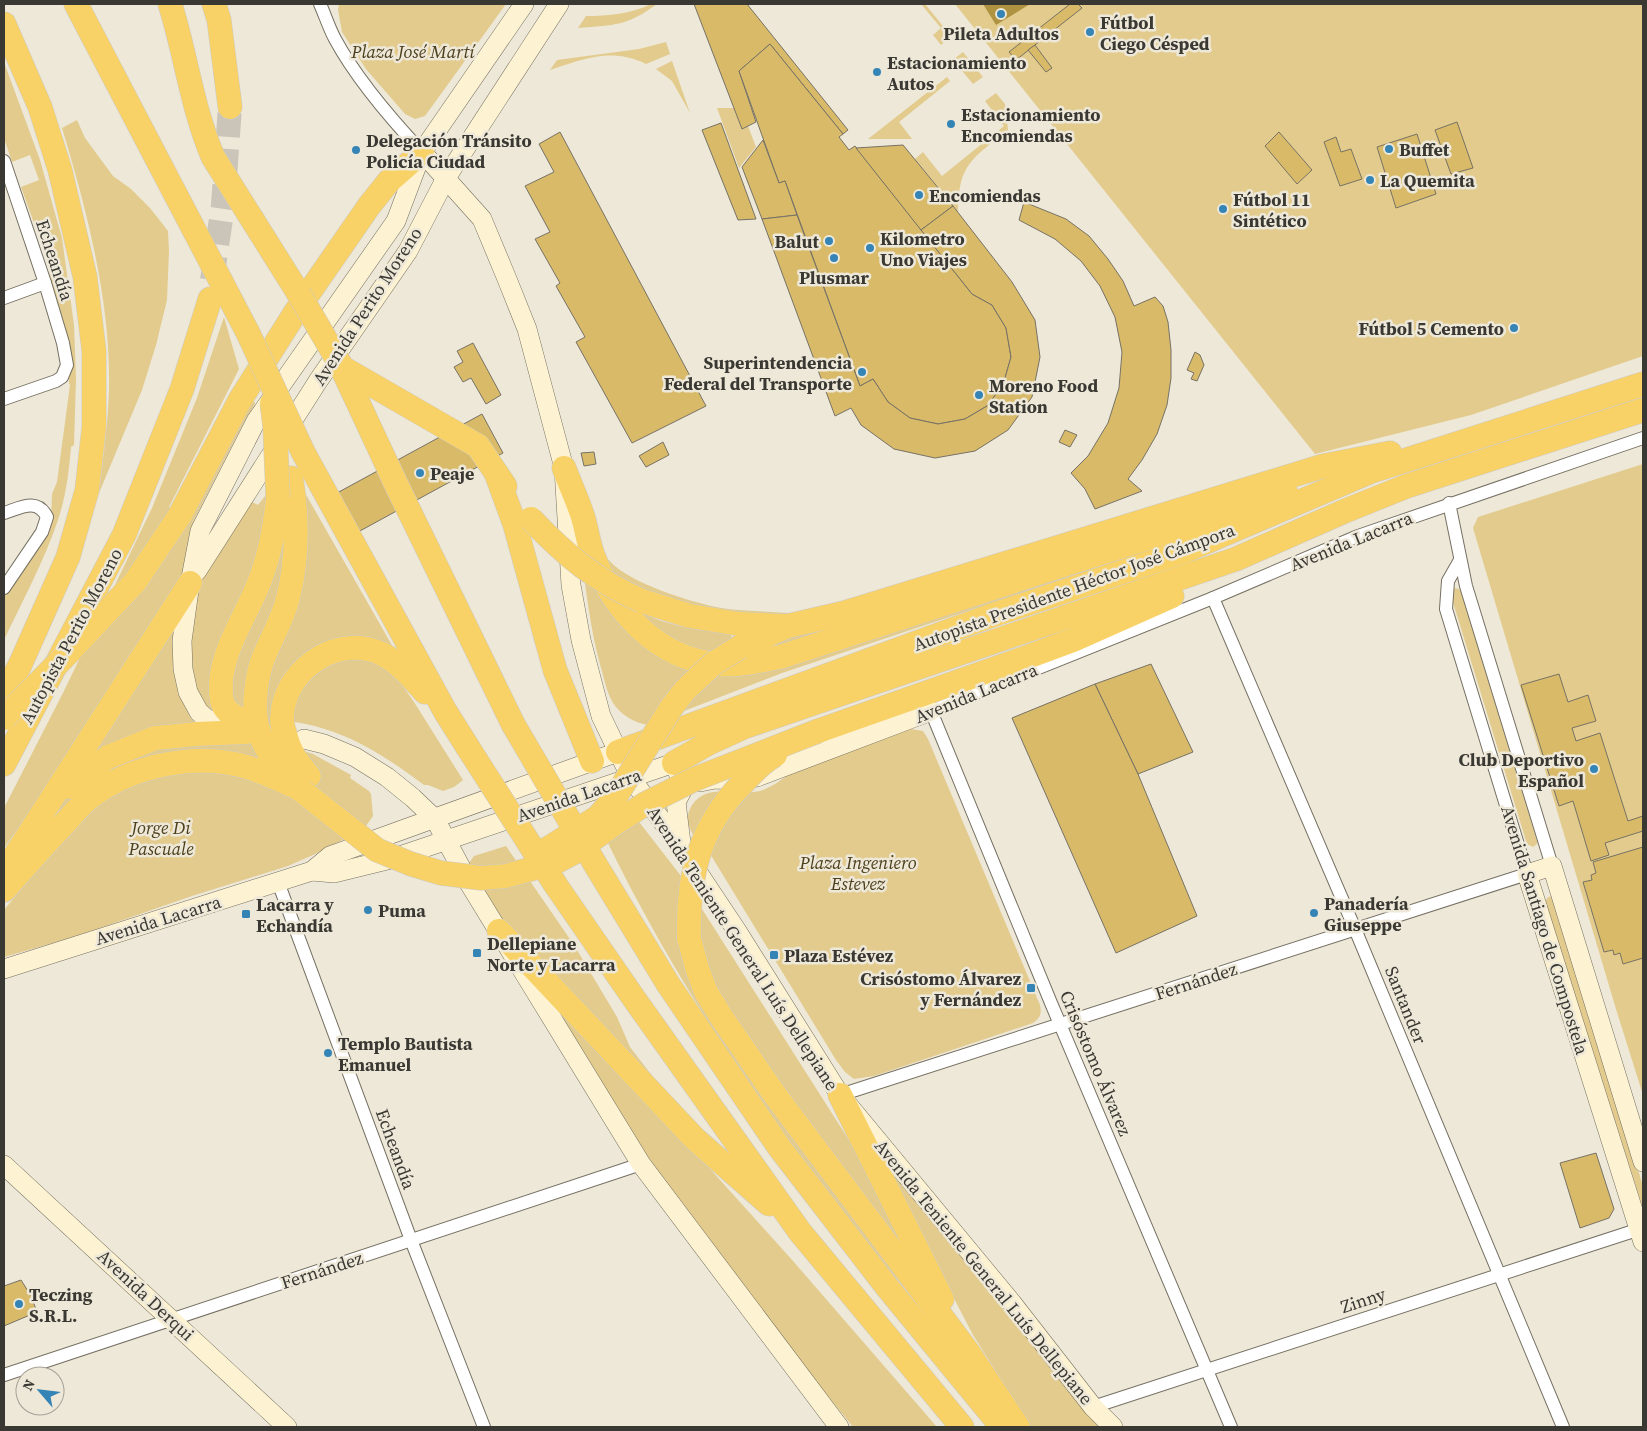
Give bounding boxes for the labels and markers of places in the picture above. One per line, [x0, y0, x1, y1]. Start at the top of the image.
marker: Pileta Adultos [995, 8, 1007, 20]
place label: Fútbol Ciego Césped [1100, 10, 1210, 56]
place label: Pileta Adultos [943, 21, 1059, 46]
marker: Fútbol Ciego Césped [1084, 26, 1096, 38]
place label: Estacionamiento Autos [887, 50, 1026, 96]
marker: Estacionamiento Autos [871, 66, 883, 78]
place label: Estacionamiento Encomiendas [961, 102, 1100, 148]
marker: Estacionamiento Encomiendas [945, 118, 957, 130]
place label: Delegación Tránsito Policía Ciudad [366, 128, 532, 174]
place label: Buffet [1399, 137, 1450, 162]
marker: Buffet [1383, 143, 1395, 155]
marker: Delegación Tránsito Policía Ciudad [350, 144, 362, 156]
place label: La Quemita [1380, 168, 1475, 193]
marker: La Quemita [1364, 174, 1376, 186]
place label: Encomiendas [929, 183, 1041, 208]
place label: Fútbol 11 Sintético [1233, 187, 1311, 233]
marker: Encomiendas [913, 189, 925, 201]
marker: Fútbol 11 Sintético [1217, 203, 1229, 215]
place label: Kilometro Uno Viajes [880, 226, 967, 272]
place label: Balut [775, 229, 820, 254]
marker: Balut [823, 235, 835, 247]
marker: Kilometro Uno Viajes [864, 242, 876, 254]
marker: Plusmar [828, 252, 840, 264]
place label: Plusmar [799, 265, 870, 290]
place label: Fútbol 5 Cemento [1358, 316, 1504, 341]
marker: Fútbol 5 Cemento [1508, 322, 1520, 334]
place label: Superintendencia Federal del Transporte [664, 350, 852, 396]
marker: Superintendencia Federal del Transporte [856, 366, 868, 378]
place label: Moreno Food Station [989, 373, 1098, 419]
marker: Moreno Food Station [973, 389, 985, 401]
place label: Peaje [430, 461, 474, 486]
marker: Peaje [414, 467, 426, 479]
place label: Club Deportivo Español [1458, 747, 1584, 793]
marker: Club Deportivo Español [1588, 763, 1600, 775]
place label: Panadería Giuseppe [1324, 891, 1409, 937]
place label: Lacarra y Echandía [256, 892, 334, 938]
place label: Puma [378, 898, 426, 923]
marker: Puma [362, 904, 374, 916]
marker: Panadería Giuseppe [1308, 907, 1320, 919]
marker: Lacarra y Echandía [240, 908, 252, 920]
place label: Dellepiane Norte y Lacarra [487, 931, 616, 977]
place label: Plaza Estévez [784, 943, 894, 968]
marker: Dellepiane Norte y Lacarra [471, 947, 483, 959]
marker: Plaza Estévez [768, 949, 780, 961]
place label: Crisóstomo Álvarez y Fernández [860, 966, 1022, 1012]
marker: Crisóstomo Álvarez y Fernández [1025, 982, 1037, 994]
place label: Templo Bautista Emanuel [338, 1031, 473, 1077]
marker: Templo Bautista Emanuel [322, 1047, 334, 1059]
place label: Teczing S.R.L. [29, 1282, 93, 1328]
marker: Teczing S.R.L. [13, 1298, 25, 1310]

